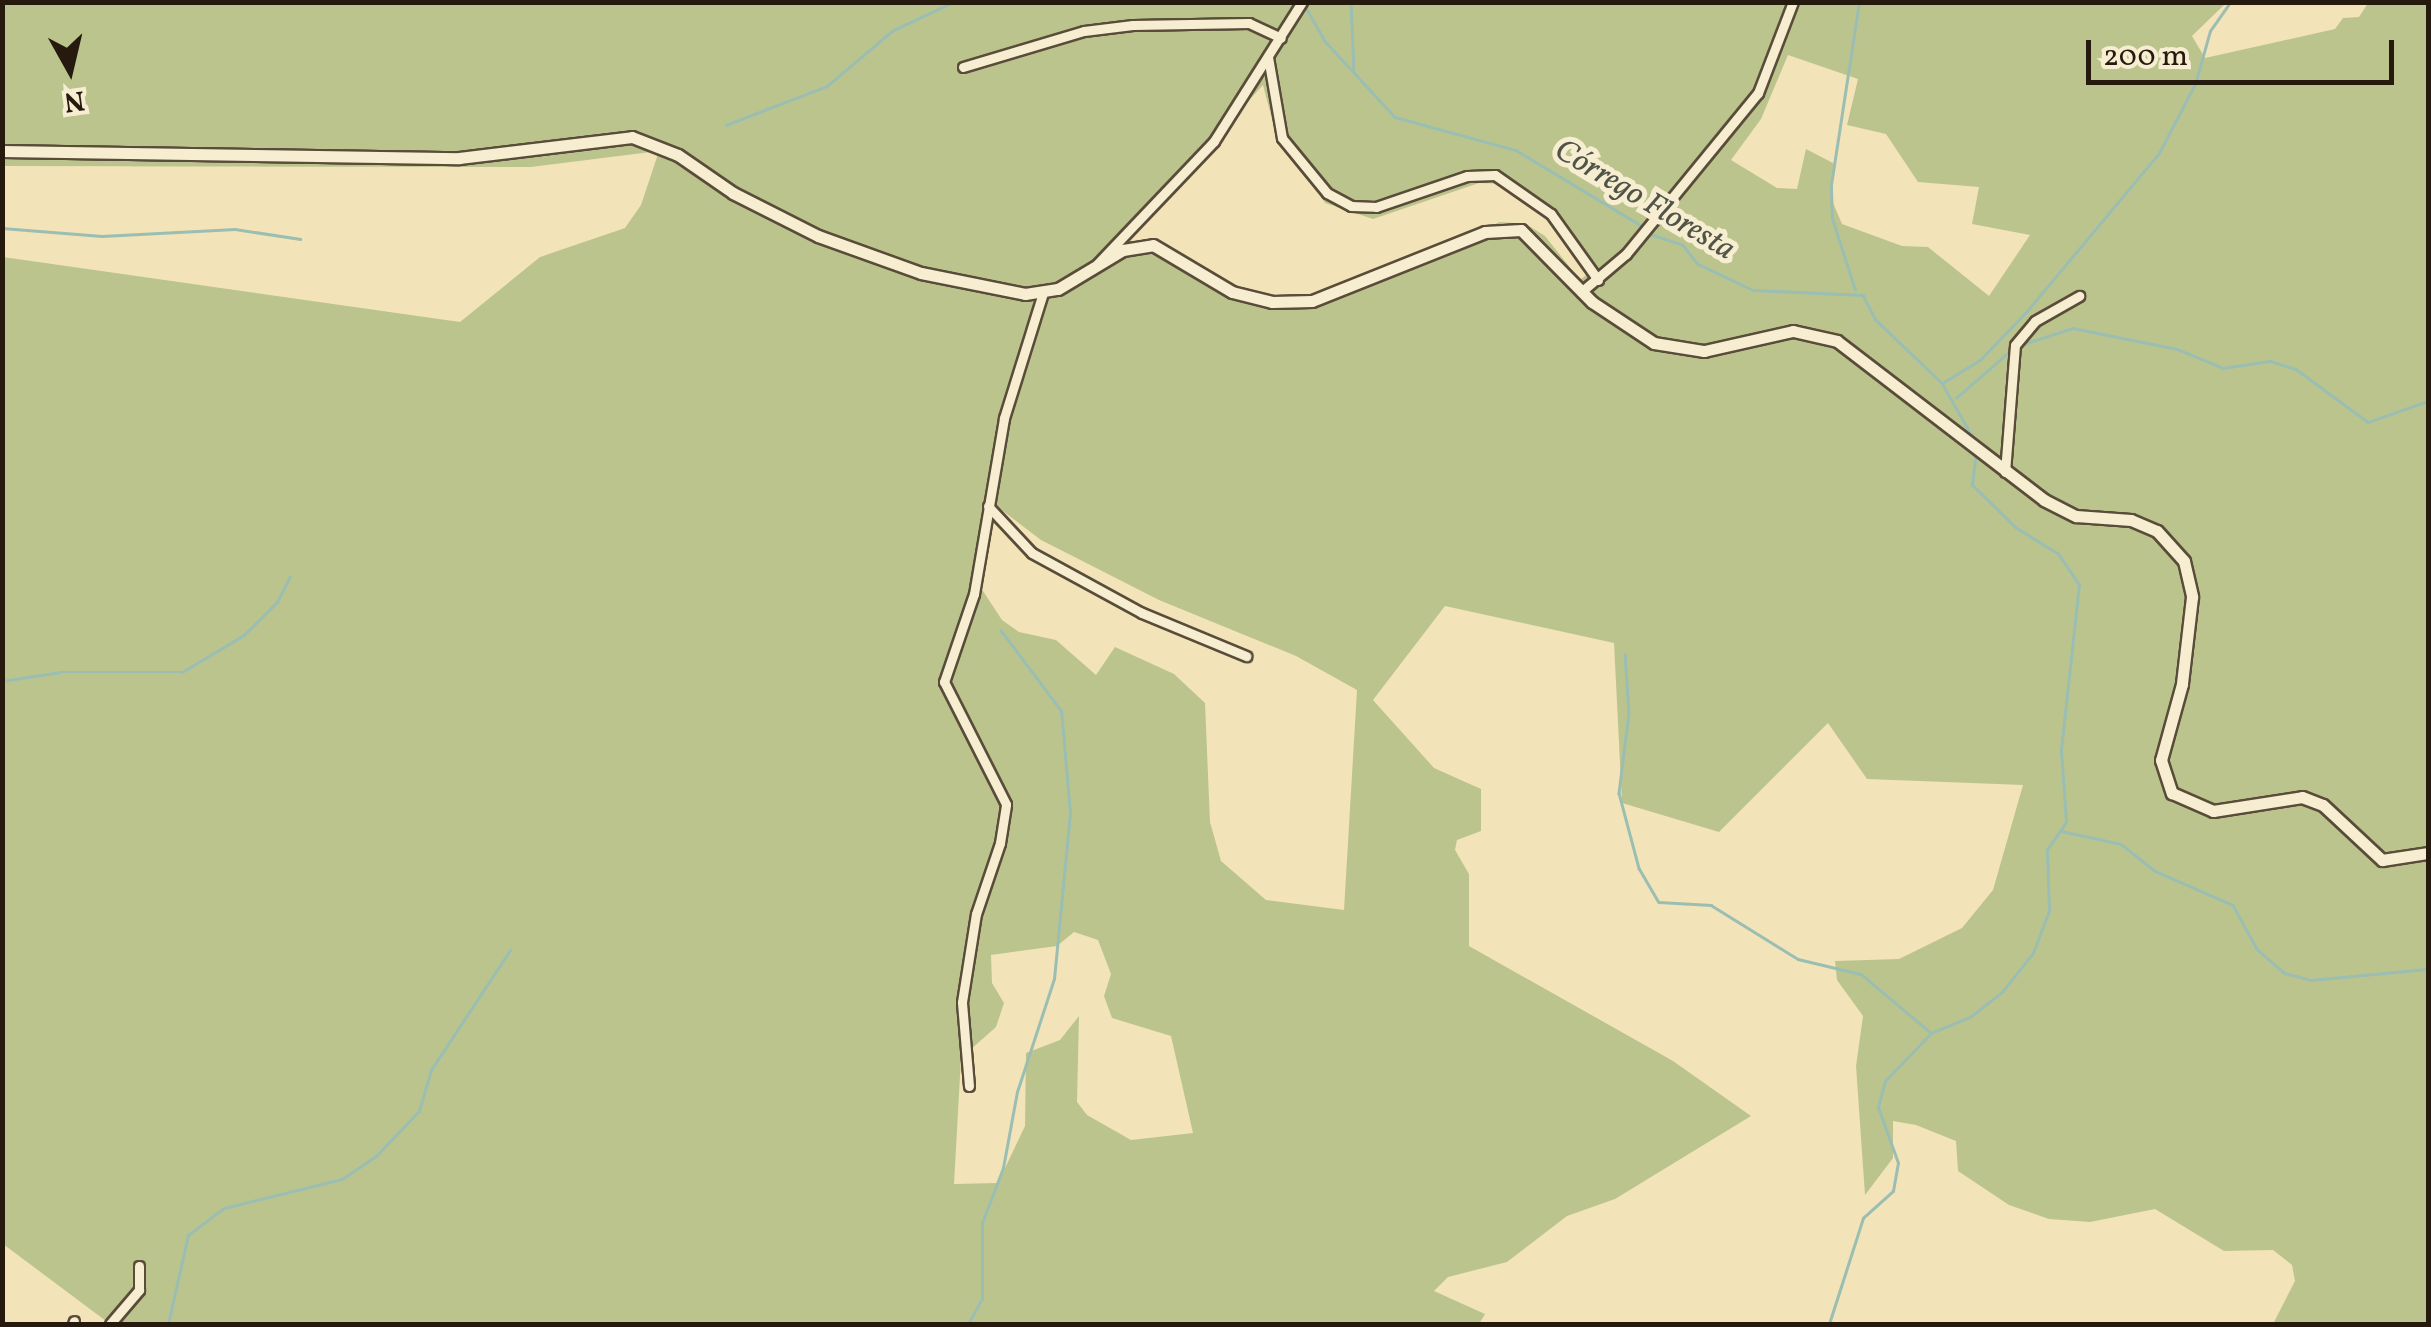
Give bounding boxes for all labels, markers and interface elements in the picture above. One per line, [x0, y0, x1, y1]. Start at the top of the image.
north arrow [20, 20, 120, 120]
scale bar [2091, 20, 2398, 82]
text: 200 m [2103, 36, 2188, 78]
text: N [61, 79, 87, 121]
water label: Córrego Floresta [1547, 132, 1741, 270]

